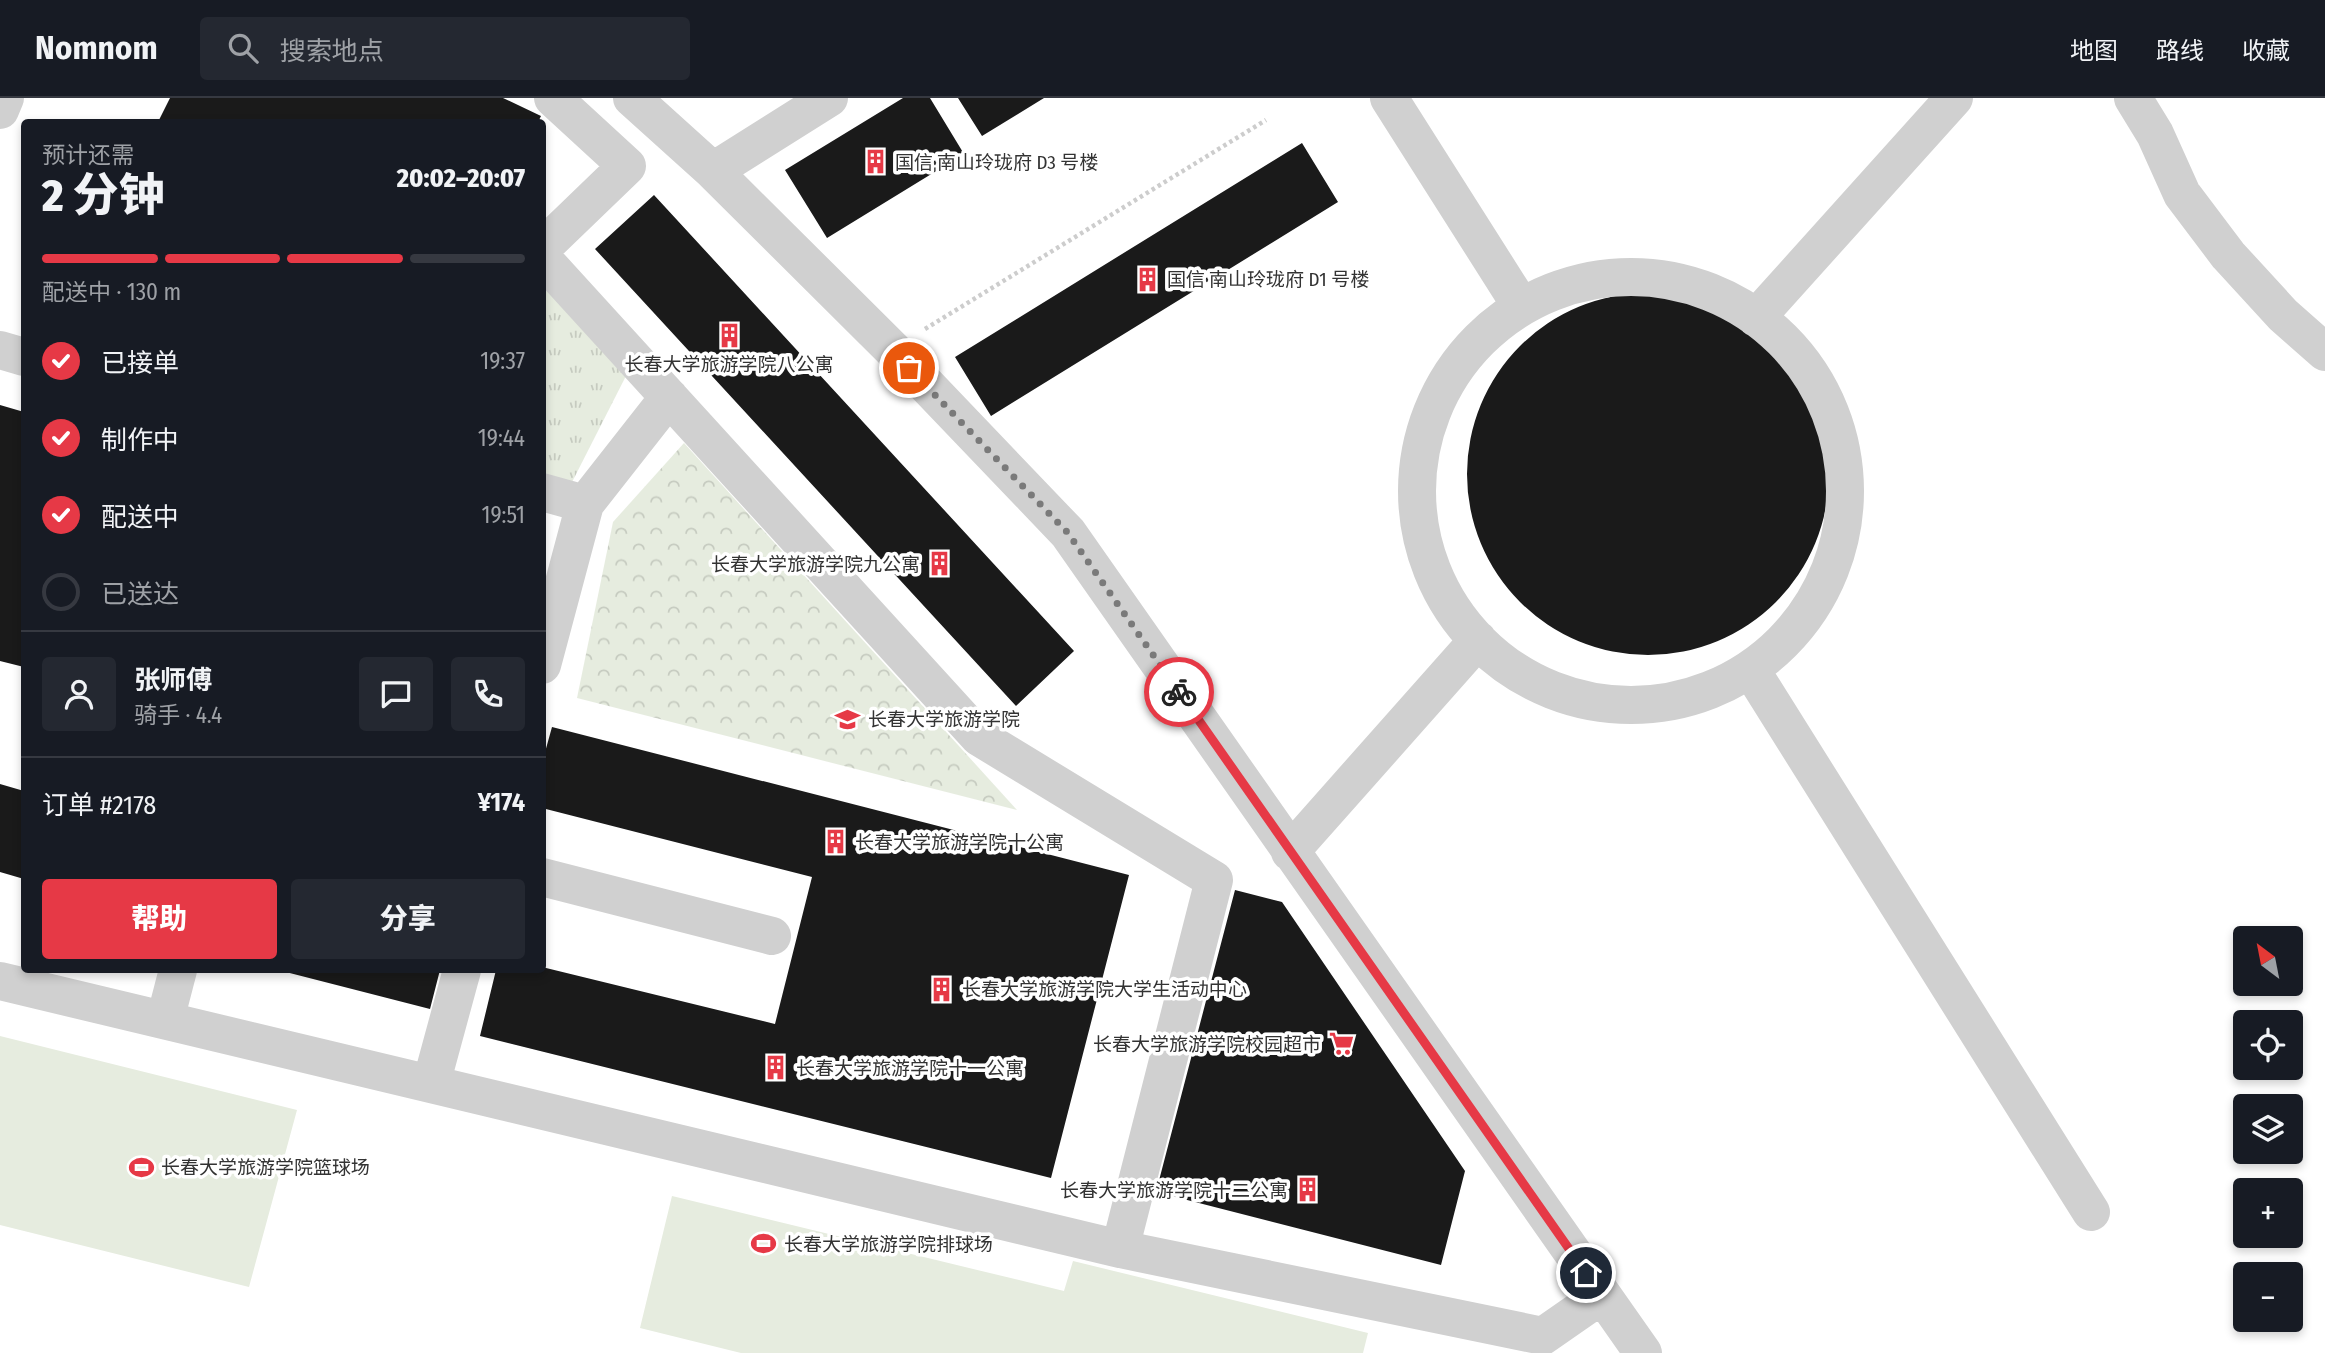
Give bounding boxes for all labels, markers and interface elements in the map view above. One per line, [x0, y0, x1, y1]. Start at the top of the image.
search box [200, 17, 690, 80]
text: Nomnom [35, 28, 158, 68]
icon: search [224, 29, 262, 67]
text: 搜索地点 [280, 36, 384, 67]
text: 地图 [2070, 37, 2118, 65]
text: 路线 [2156, 37, 2204, 65]
text: 收藏 [2242, 37, 2290, 65]
text: 预计还需 [42, 141, 134, 169]
building icon: 国信·南山玲珑府 D3 号楼 [861, 148, 889, 176]
place label: 国信·南山玲珑府 D3 号楼 [895, 151, 1098, 174]
text: 20:02–20:07 [397, 163, 525, 194]
text: 2 分钟 [42, 168, 165, 223]
building icon: 国信·南山玲珑府 D1 号楼 [1133, 265, 1161, 293]
place label: 国信·南山玲珑府 D1 号楼 [1167, 268, 1369, 291]
text: 配送中 · 130 m [42, 278, 181, 306]
building icon: 长春大学旅游学院八公寓 [715, 322, 743, 350]
pin [879, 338, 939, 398]
icon: check [42, 342, 80, 380]
text: 19:37 [480, 347, 525, 375]
text: 已接单 [101, 348, 179, 379]
icon: bag [890, 349, 928, 387]
place label: 长春大学旅游学院八公寓 [624, 353, 834, 376]
icon: check [42, 419, 80, 457]
text: 19:44 [478, 424, 525, 452]
text: 制作中 [101, 425, 179, 456]
icon: check [42, 496, 80, 534]
text: 19:51 [481, 501, 525, 529]
text: 配送中 [101, 502, 179, 533]
building icon: 长春大学旅游学院九公寓 [926, 550, 954, 578]
place label: 长春大学旅游学院九公寓 [711, 553, 920, 576]
text: 已送达 [101, 579, 179, 610]
button: person [42, 657, 116, 731]
button: chat [359, 657, 433, 731]
button: phone [451, 657, 525, 731]
courier [1144, 657, 1214, 727]
text: 张师傅 [134, 665, 212, 696]
icon: bike [1160, 673, 1198, 711]
text: 骑手 · 4.4 [134, 701, 222, 729]
school or university icon: 长春大学旅游学院 [834, 705, 862, 733]
place label: 长春大学旅游学院 [868, 708, 1020, 731]
text: ¥174 [478, 787, 525, 818]
text: 订单 #2178 [42, 790, 156, 821]
building icon: 长春大学旅游学院十公寓 [821, 828, 849, 856]
place label: 长春大学旅游学院十公寓 [855, 831, 1064, 854]
button: 帮助 [42, 879, 277, 959]
button: 分享 [291, 879, 525, 959]
north arrow [2233, 926, 2303, 996]
map controls [2233, 926, 2303, 1332]
building icon: 长春大学旅游学院大学生活动中心 [928, 975, 956, 1003]
place label: 长春大学旅游学院大学生活动中心 [962, 978, 1247, 1001]
button: locate [2233, 1010, 2303, 1080]
supermarket icon: 长春大学旅游学院校园超市 [1327, 1030, 1355, 1058]
place label: 长春大学旅游学院校园超市 [1093, 1033, 1321, 1056]
building icon: 长春大学旅游学院十一公寓 [762, 1054, 790, 1082]
place label: 长春大学旅游学院十一公寓 [796, 1057, 1024, 1080]
button: layers [2233, 1094, 2303, 1164]
sports icon: 长春大学旅游学院篮球场 [127, 1153, 155, 1181]
place label: 长春大学旅游学院篮球场 [161, 1156, 370, 1179]
building icon: 长春大学旅游学院十二公寓 [1294, 1176, 1322, 1204]
button: + [2233, 1178, 2303, 1248]
place label: 长春大学旅游学院十二公寓 [1060, 1179, 1288, 1202]
sports icon: 长春大学旅游学院排球场 [750, 1230, 778, 1258]
place label: 长春大学旅游学院排球场 [784, 1233, 993, 1256]
pin [1556, 1243, 1616, 1303]
icon: home [1567, 1254, 1605, 1292]
button: − [2233, 1262, 2303, 1332]

